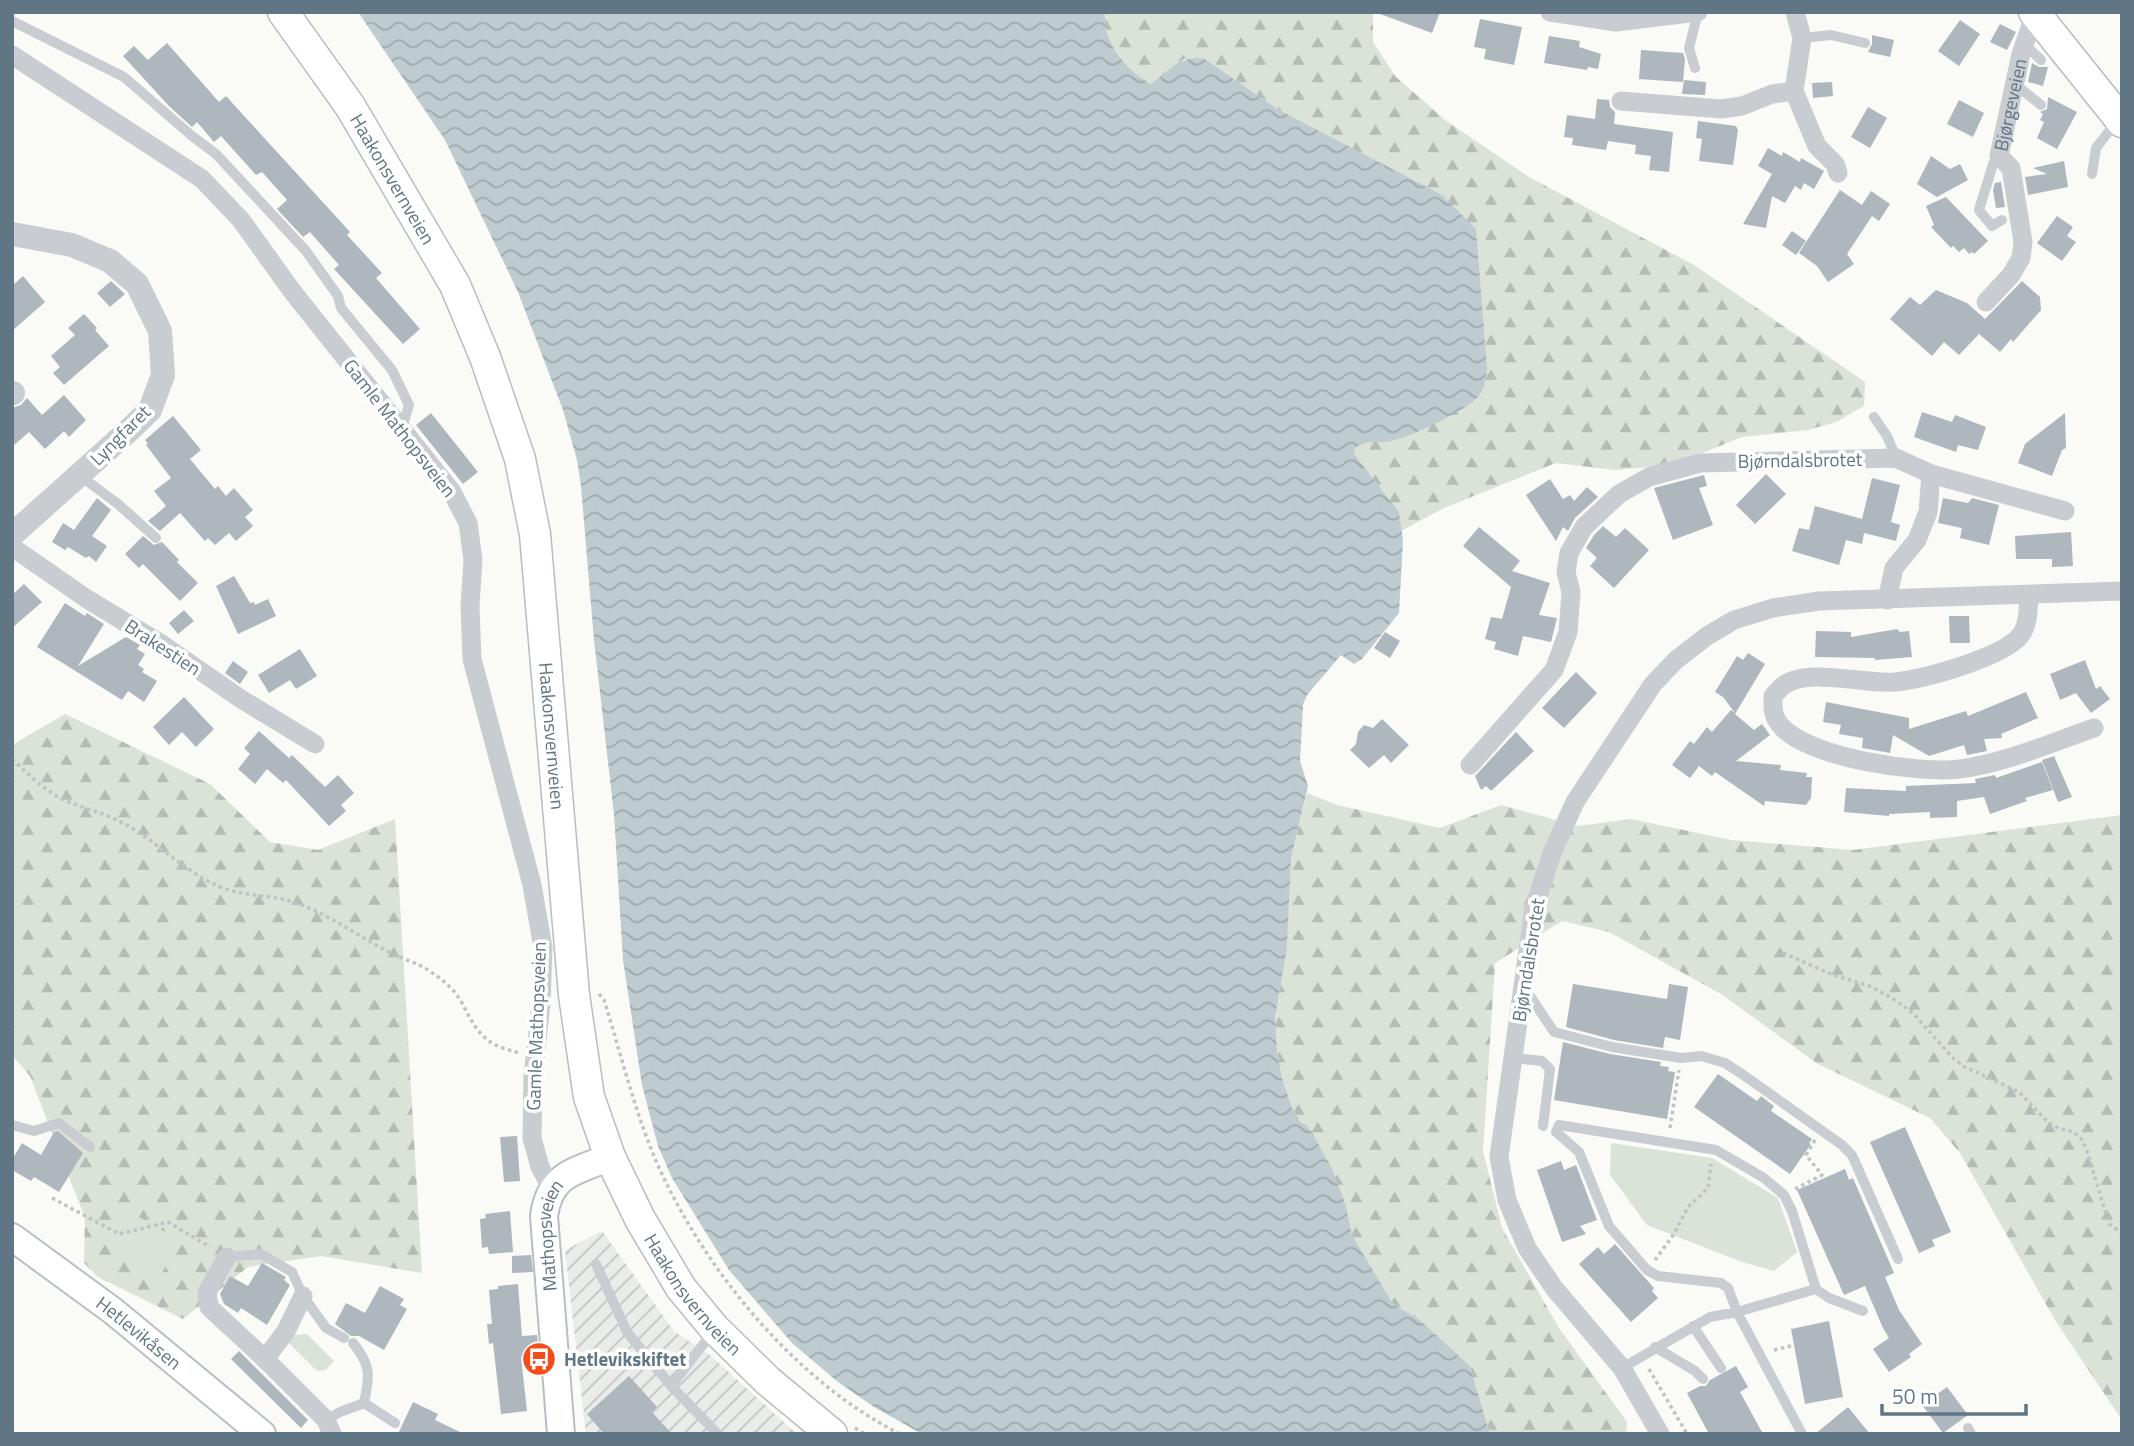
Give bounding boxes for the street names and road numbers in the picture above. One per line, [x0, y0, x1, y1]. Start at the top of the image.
street label: Bjørgeveien [1985, 56, 2034, 154]
street label: Haakonsvernveien [343, 108, 443, 250]
street label: Gamle Mathopsveien [337, 352, 464, 503]
street label: Lyngfaret [83, 397, 157, 472]
street label: Bjørndalsbrotet [1737, 444, 1863, 475]
street label: Brakestien [119, 611, 207, 682]
street label: Haakonsvernveien [532, 661, 573, 811]
street label: Bjørndalsbrotet [1503, 896, 1552, 1024]
street label: Gamle Mathopsveien [518, 941, 553, 1111]
street label: Mathopsveien [529, 1172, 570, 1292]
street label: Haakonsvernveien [638, 1227, 749, 1362]
street label: Hetlevikåsen [90, 1288, 188, 1376]

